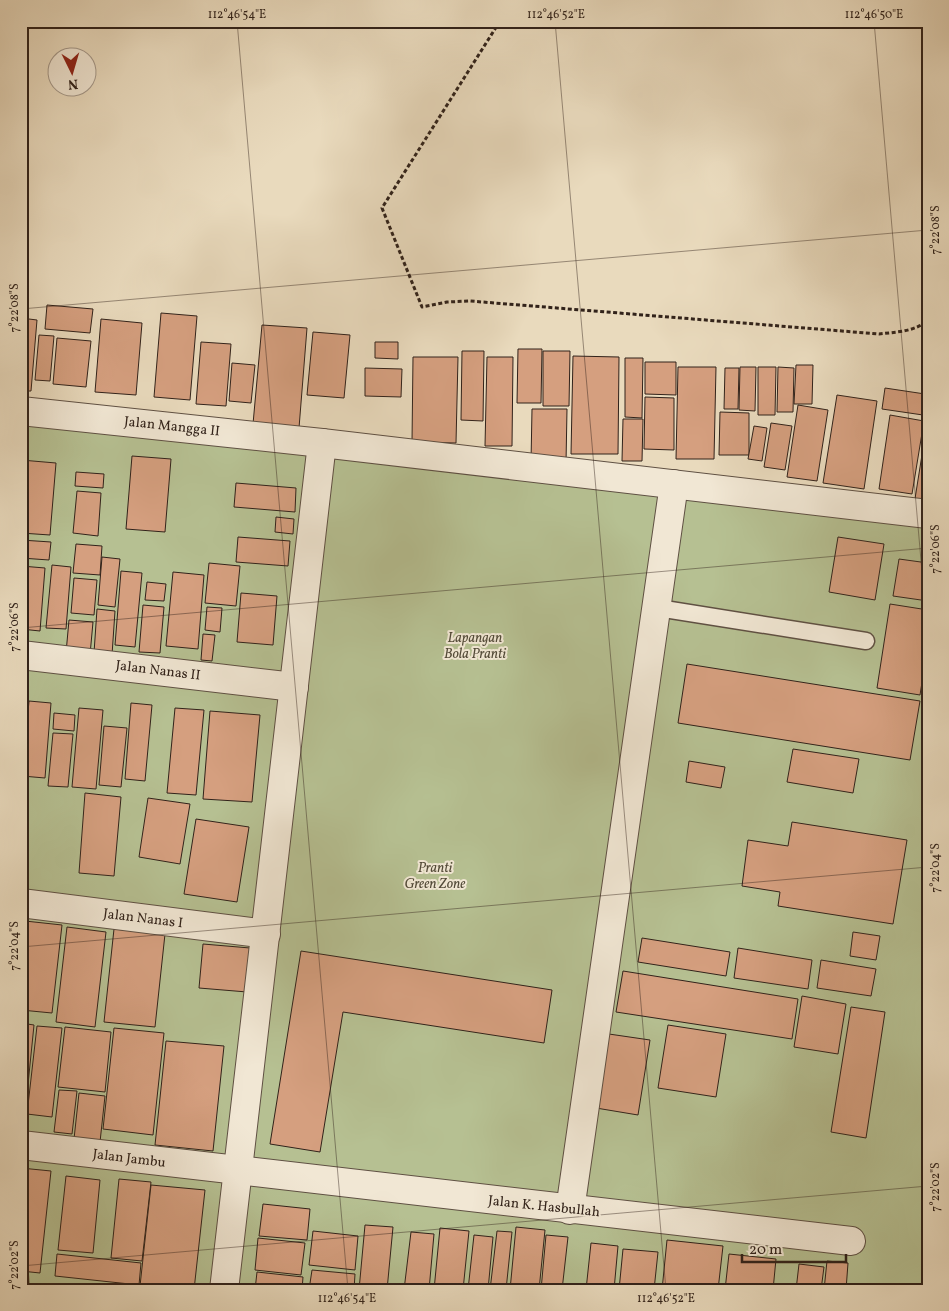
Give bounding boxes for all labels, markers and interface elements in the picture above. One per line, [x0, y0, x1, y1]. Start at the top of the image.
text: 112°46'54"E [208, 7, 266, 23]
text: 112°46'52"E [527, 7, 585, 23]
text: 112°46'50"E [845, 7, 903, 23]
north arrow [48, 48, 98, 98]
text: N [67, 74, 79, 93]
text: 7°22'08"S [928, 205, 944, 255]
text: 7°22'08"S [7, 283, 23, 333]
street label: Jalan Mangga II [123, 413, 221, 441]
text: 7°22'06"S [928, 524, 944, 574]
text: 7°22'06"S [7, 602, 23, 652]
park label: Lapangan Bola Pranti [444, 629, 507, 664]
street label: Jalan Nanas II [115, 656, 202, 686]
text: 7°22'04"S [928, 843, 944, 893]
park label: Pranti Green Zone [405, 859, 465, 894]
street label: Jalan Nanas I [102, 905, 184, 933]
text: 7°22'04"S [7, 921, 23, 971]
street label: Jalan Jambu [91, 1145, 167, 1173]
text: 7°22'02"S [928, 1162, 944, 1212]
street label: Jalan K. Hasbullah [487, 1192, 601, 1222]
scale bar [742, 1231, 845, 1263]
text: 7°22'02"S [7, 1240, 23, 1290]
text: 20 m [749, 1240, 782, 1261]
text: 112°46'54"E [318, 1291, 376, 1307]
text: 112°46'52"E [637, 1291, 695, 1307]

